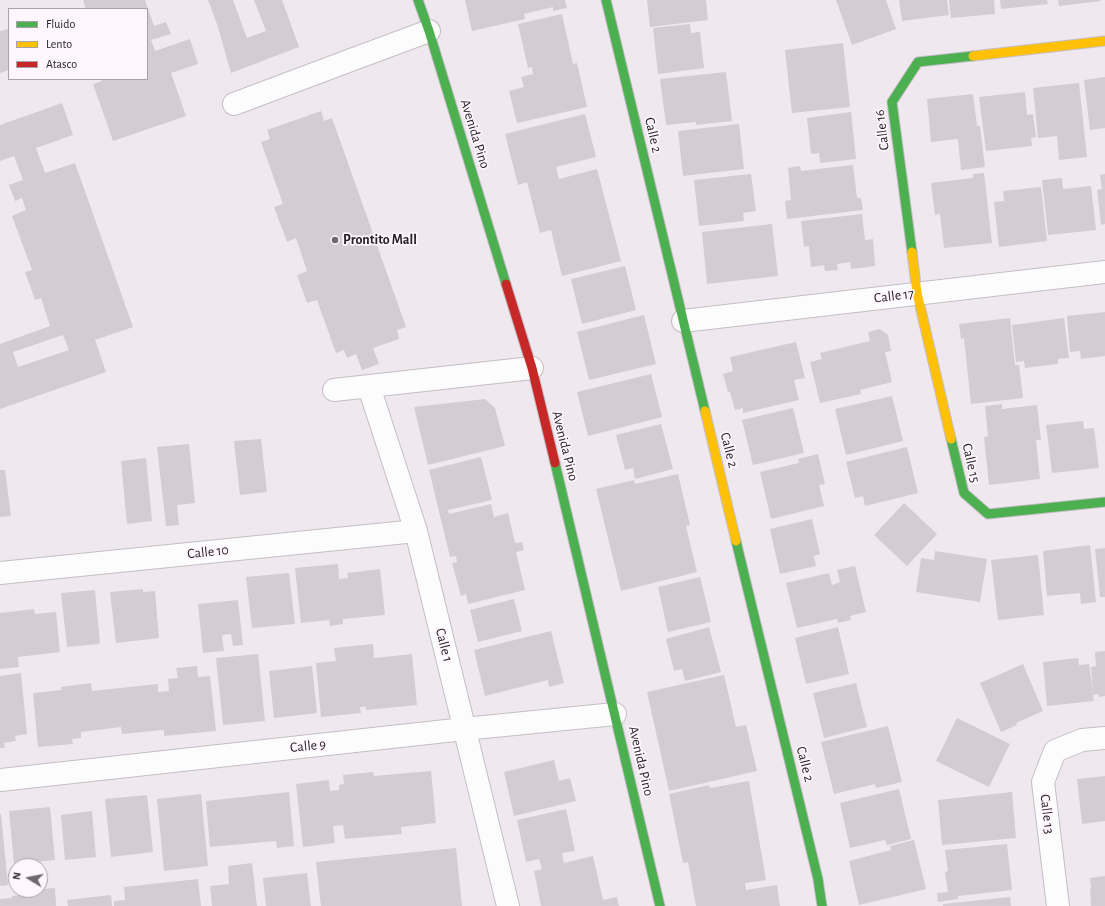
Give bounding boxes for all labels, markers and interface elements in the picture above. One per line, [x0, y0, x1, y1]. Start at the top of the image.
legend [8, 8, 148, 80]
text: Fluido [46, 18, 75, 30]
text: Lento [46, 38, 72, 50]
text: Atasco [46, 58, 77, 70]
street label: Avenida Pino [457, 97, 493, 171]
street label: Calle 16 [871, 109, 893, 151]
street label: Calle 2 [641, 116, 665, 154]
place label: Prontito Mall [343, 232, 417, 248]
marker: Prontito Mall [330, 235, 340, 245]
street label: Calle 17 [873, 285, 915, 307]
street label: Avenida Pino [548, 409, 582, 483]
street label: Calle 2 [717, 431, 741, 469]
street label: Calle 15 [958, 442, 984, 484]
street label: Calle 10 [186, 541, 230, 563]
street label: Calle 1 [432, 626, 456, 664]
street label: Avenida Pino [625, 724, 657, 798]
street label: Calle 9 [289, 736, 327, 756]
street label: Calle 2 [793, 745, 817, 783]
street label: Calle 13 [1036, 793, 1058, 835]
north arrow [8, 858, 48, 898]
text: N [11, 871, 23, 881]

